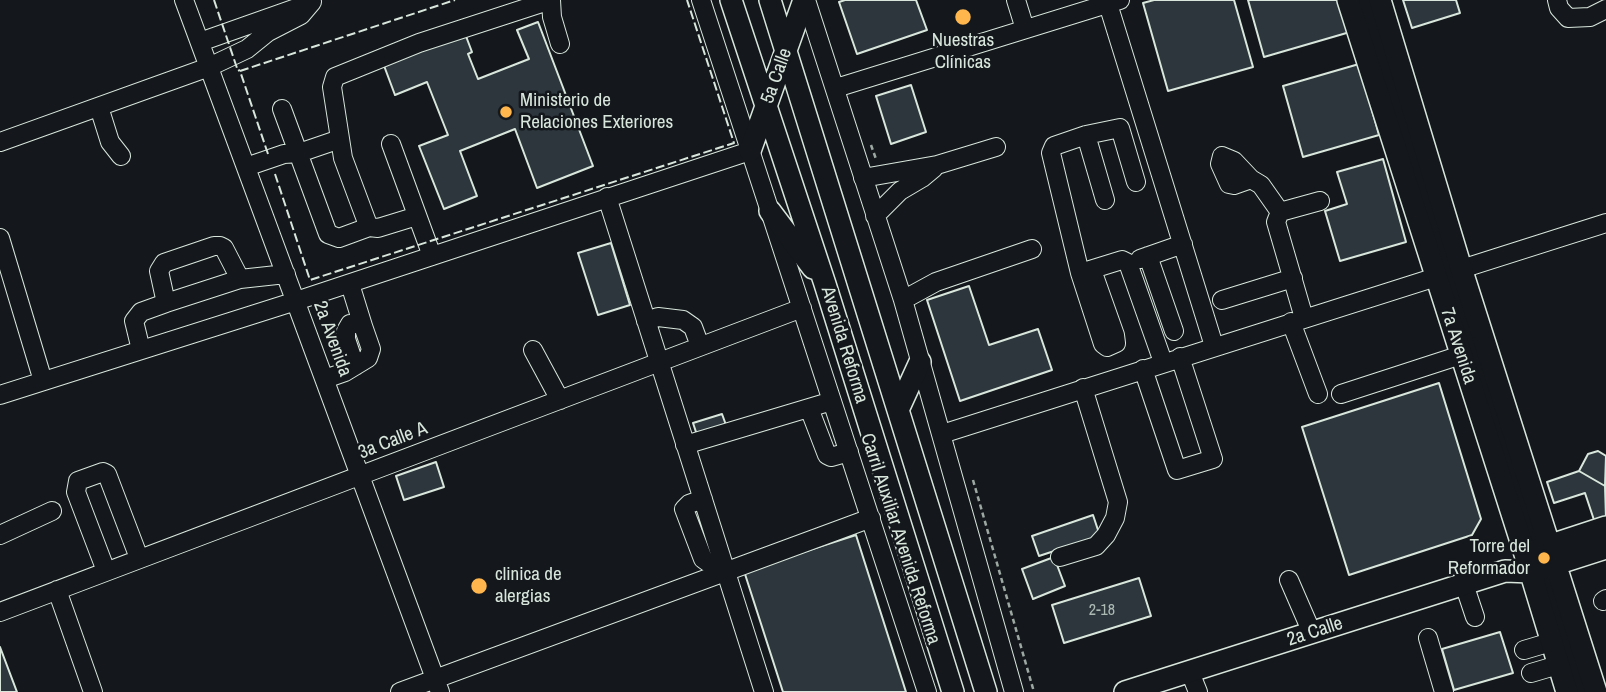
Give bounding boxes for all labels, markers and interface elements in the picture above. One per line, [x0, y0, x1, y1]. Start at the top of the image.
marker: Nuestras Clínicas [953, 7, 973, 27]
place label: Nuestras Clínicas [932, 30, 994, 74]
street label: 5a Calle [757, 45, 797, 107]
place label: Ministerio de Relaciones Exteriores [520, 90, 673, 134]
marker: Ministerio de Relaciones Exteriores [498, 104, 514, 120]
street label: Avenida Reforma [815, 284, 873, 406]
street label: 2a Avenida [308, 298, 356, 380]
street label: 7a Avenida [1435, 305, 1481, 387]
street label: 3a Calle A [355, 417, 431, 465]
street label: Carril Auxiliar Avenida Reforma [855, 431, 945, 647]
place label: Torre del Reformador [1448, 536, 1530, 580]
marker: Torre del Reformador [1536, 550, 1552, 566]
place label: clinica de alergias [495, 564, 562, 608]
marker: clinica de alergias [469, 576, 489, 596]
house number: 2-18 [1089, 601, 1115, 621]
street label: 2a Calle [1284, 612, 1346, 652]

